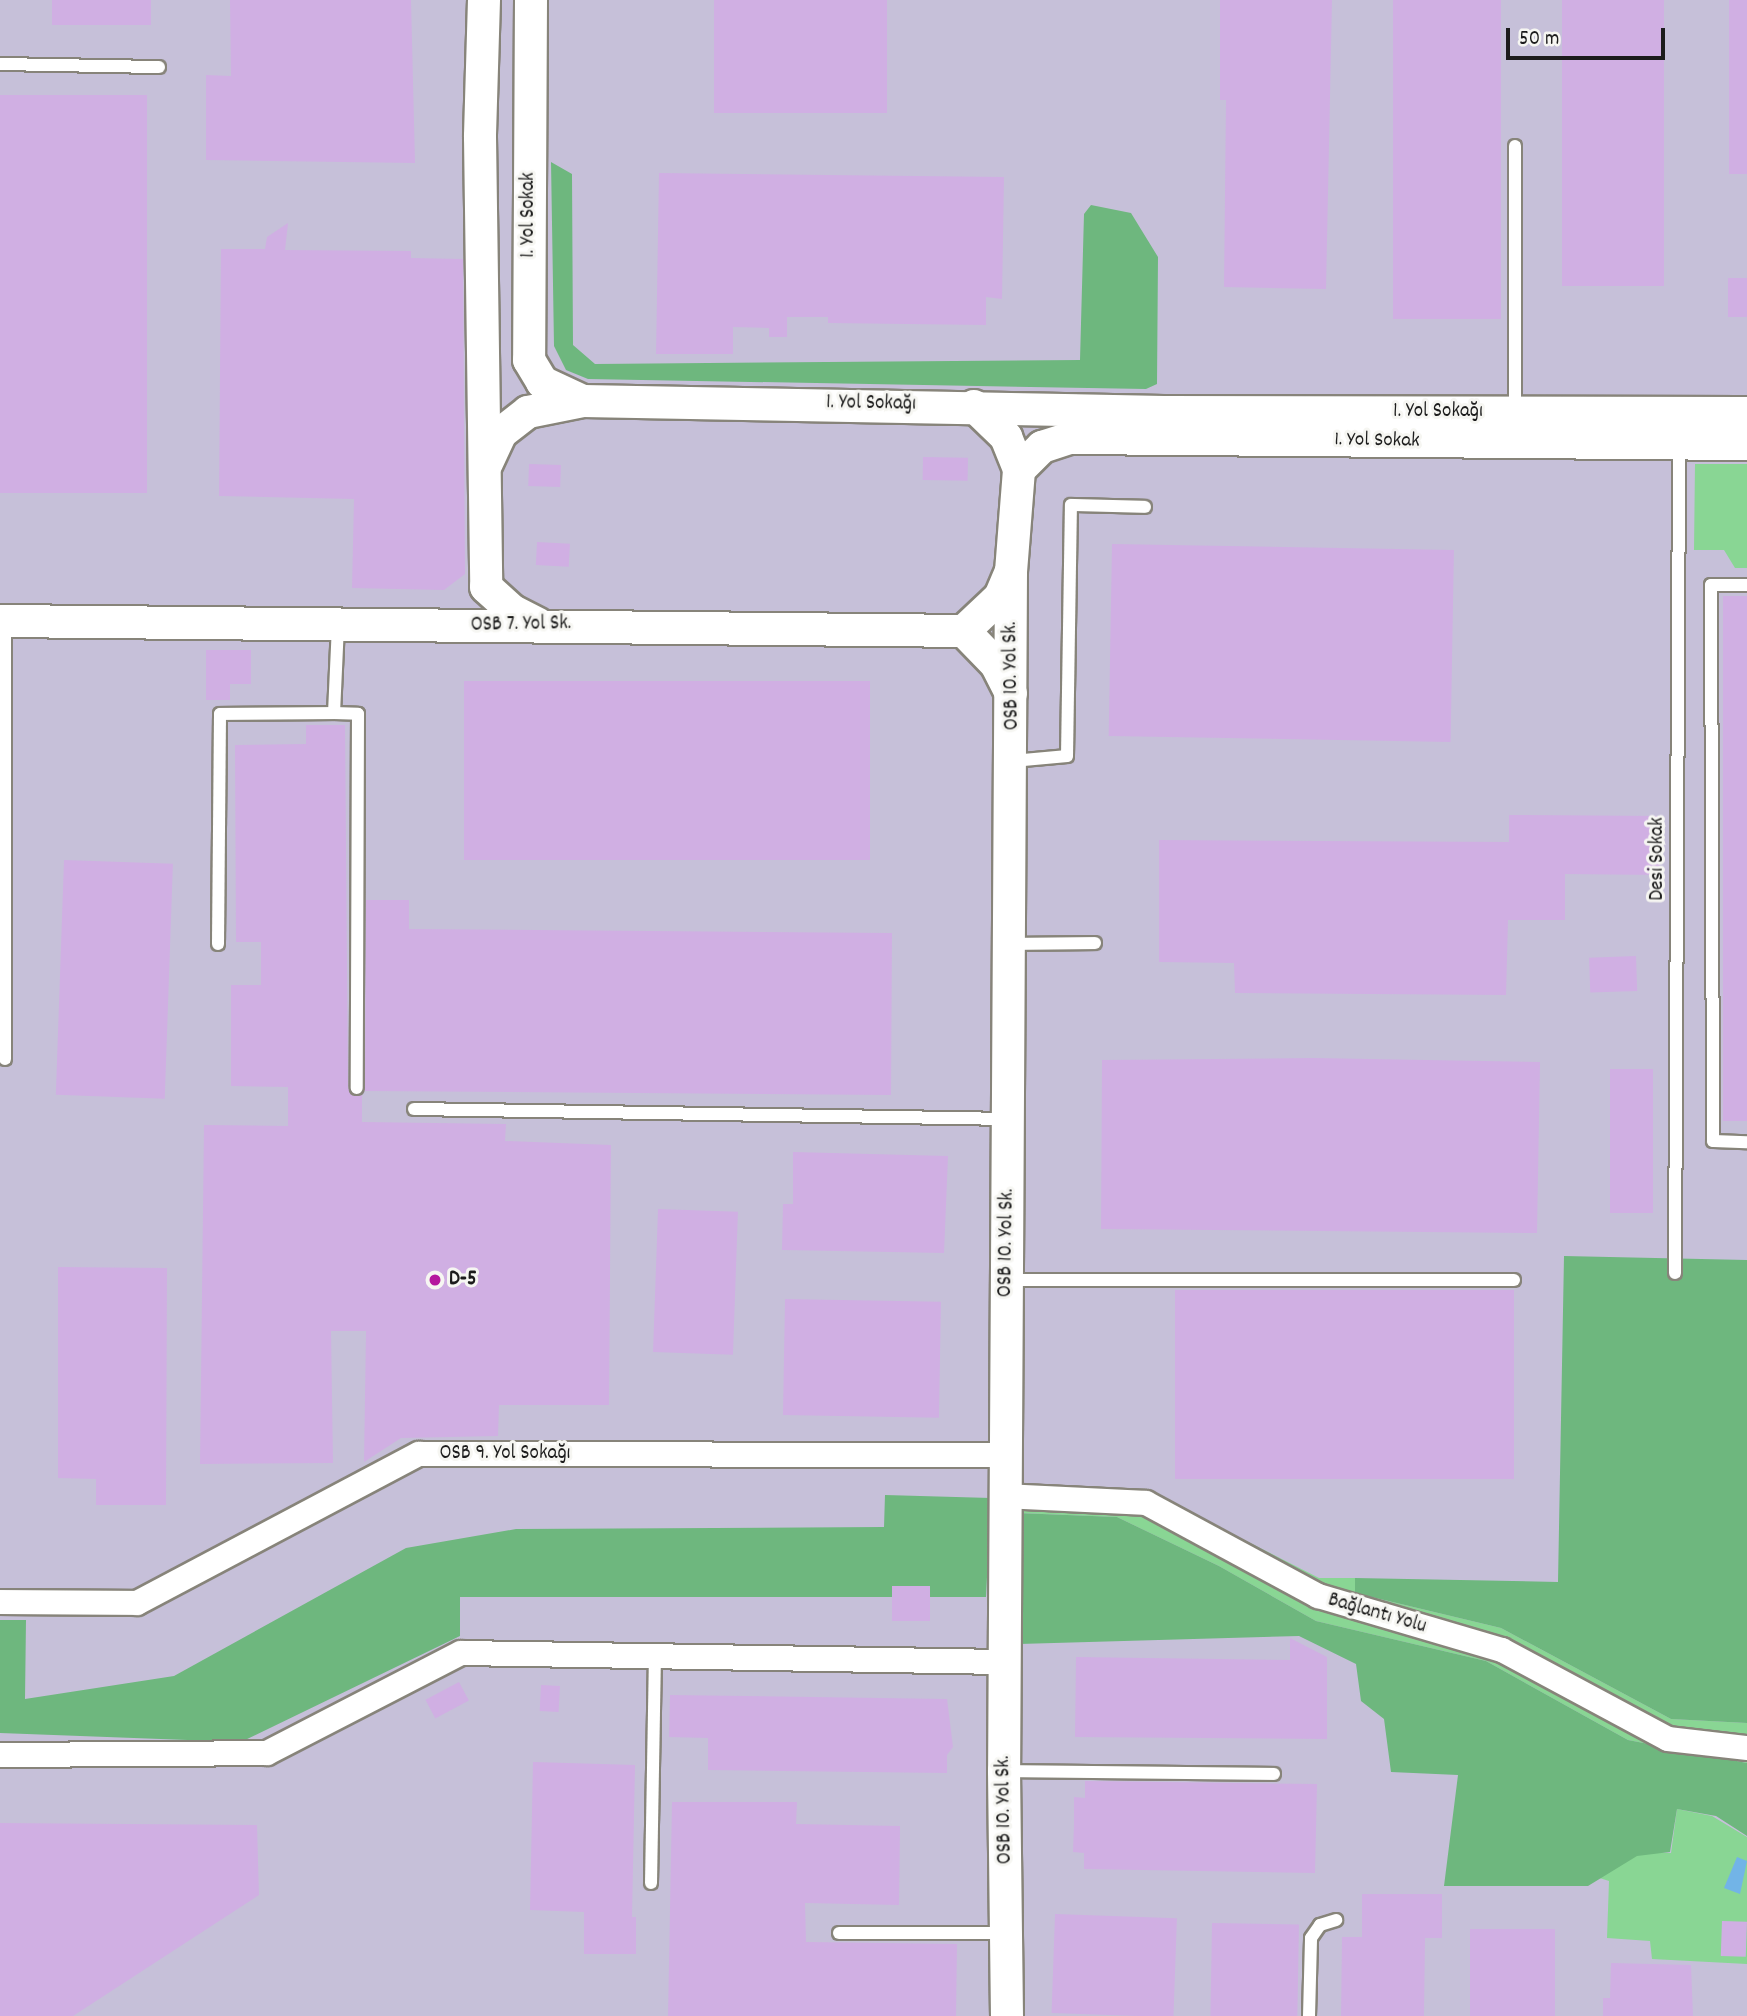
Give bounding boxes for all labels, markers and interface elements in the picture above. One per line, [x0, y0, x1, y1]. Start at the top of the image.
scale bar [1509, 14, 1668, 58]
text: 50 m [1519, 25, 1559, 55]
street label: 1. Yol Sokak [516, 172, 542, 258]
street label: 1. Yol Sokağı [826, 391, 916, 417]
street label: 1. Yol Sokağı [1393, 399, 1483, 425]
street label: 1. Yol Sokak [1334, 428, 1420, 454]
street label: OSB 7. Yol Sk. [470, 612, 572, 638]
street label: OSB 10. Yol Sk. [998, 621, 1026, 731]
street label: Desi Sokak [1645, 817, 1671, 901]
street label: OSB 10. Yol Sk. [993, 1188, 1021, 1298]
place label: D-5 [449, 1267, 477, 1293]
marker: D-5 [427, 1272, 443, 1288]
street label: OSB 9. Yol Sokağı [440, 1441, 570, 1467]
street label: Bağlantı Yolu [1325, 1588, 1429, 1640]
street label: OSB 10. Yol Sk. [991, 1755, 1019, 1865]

